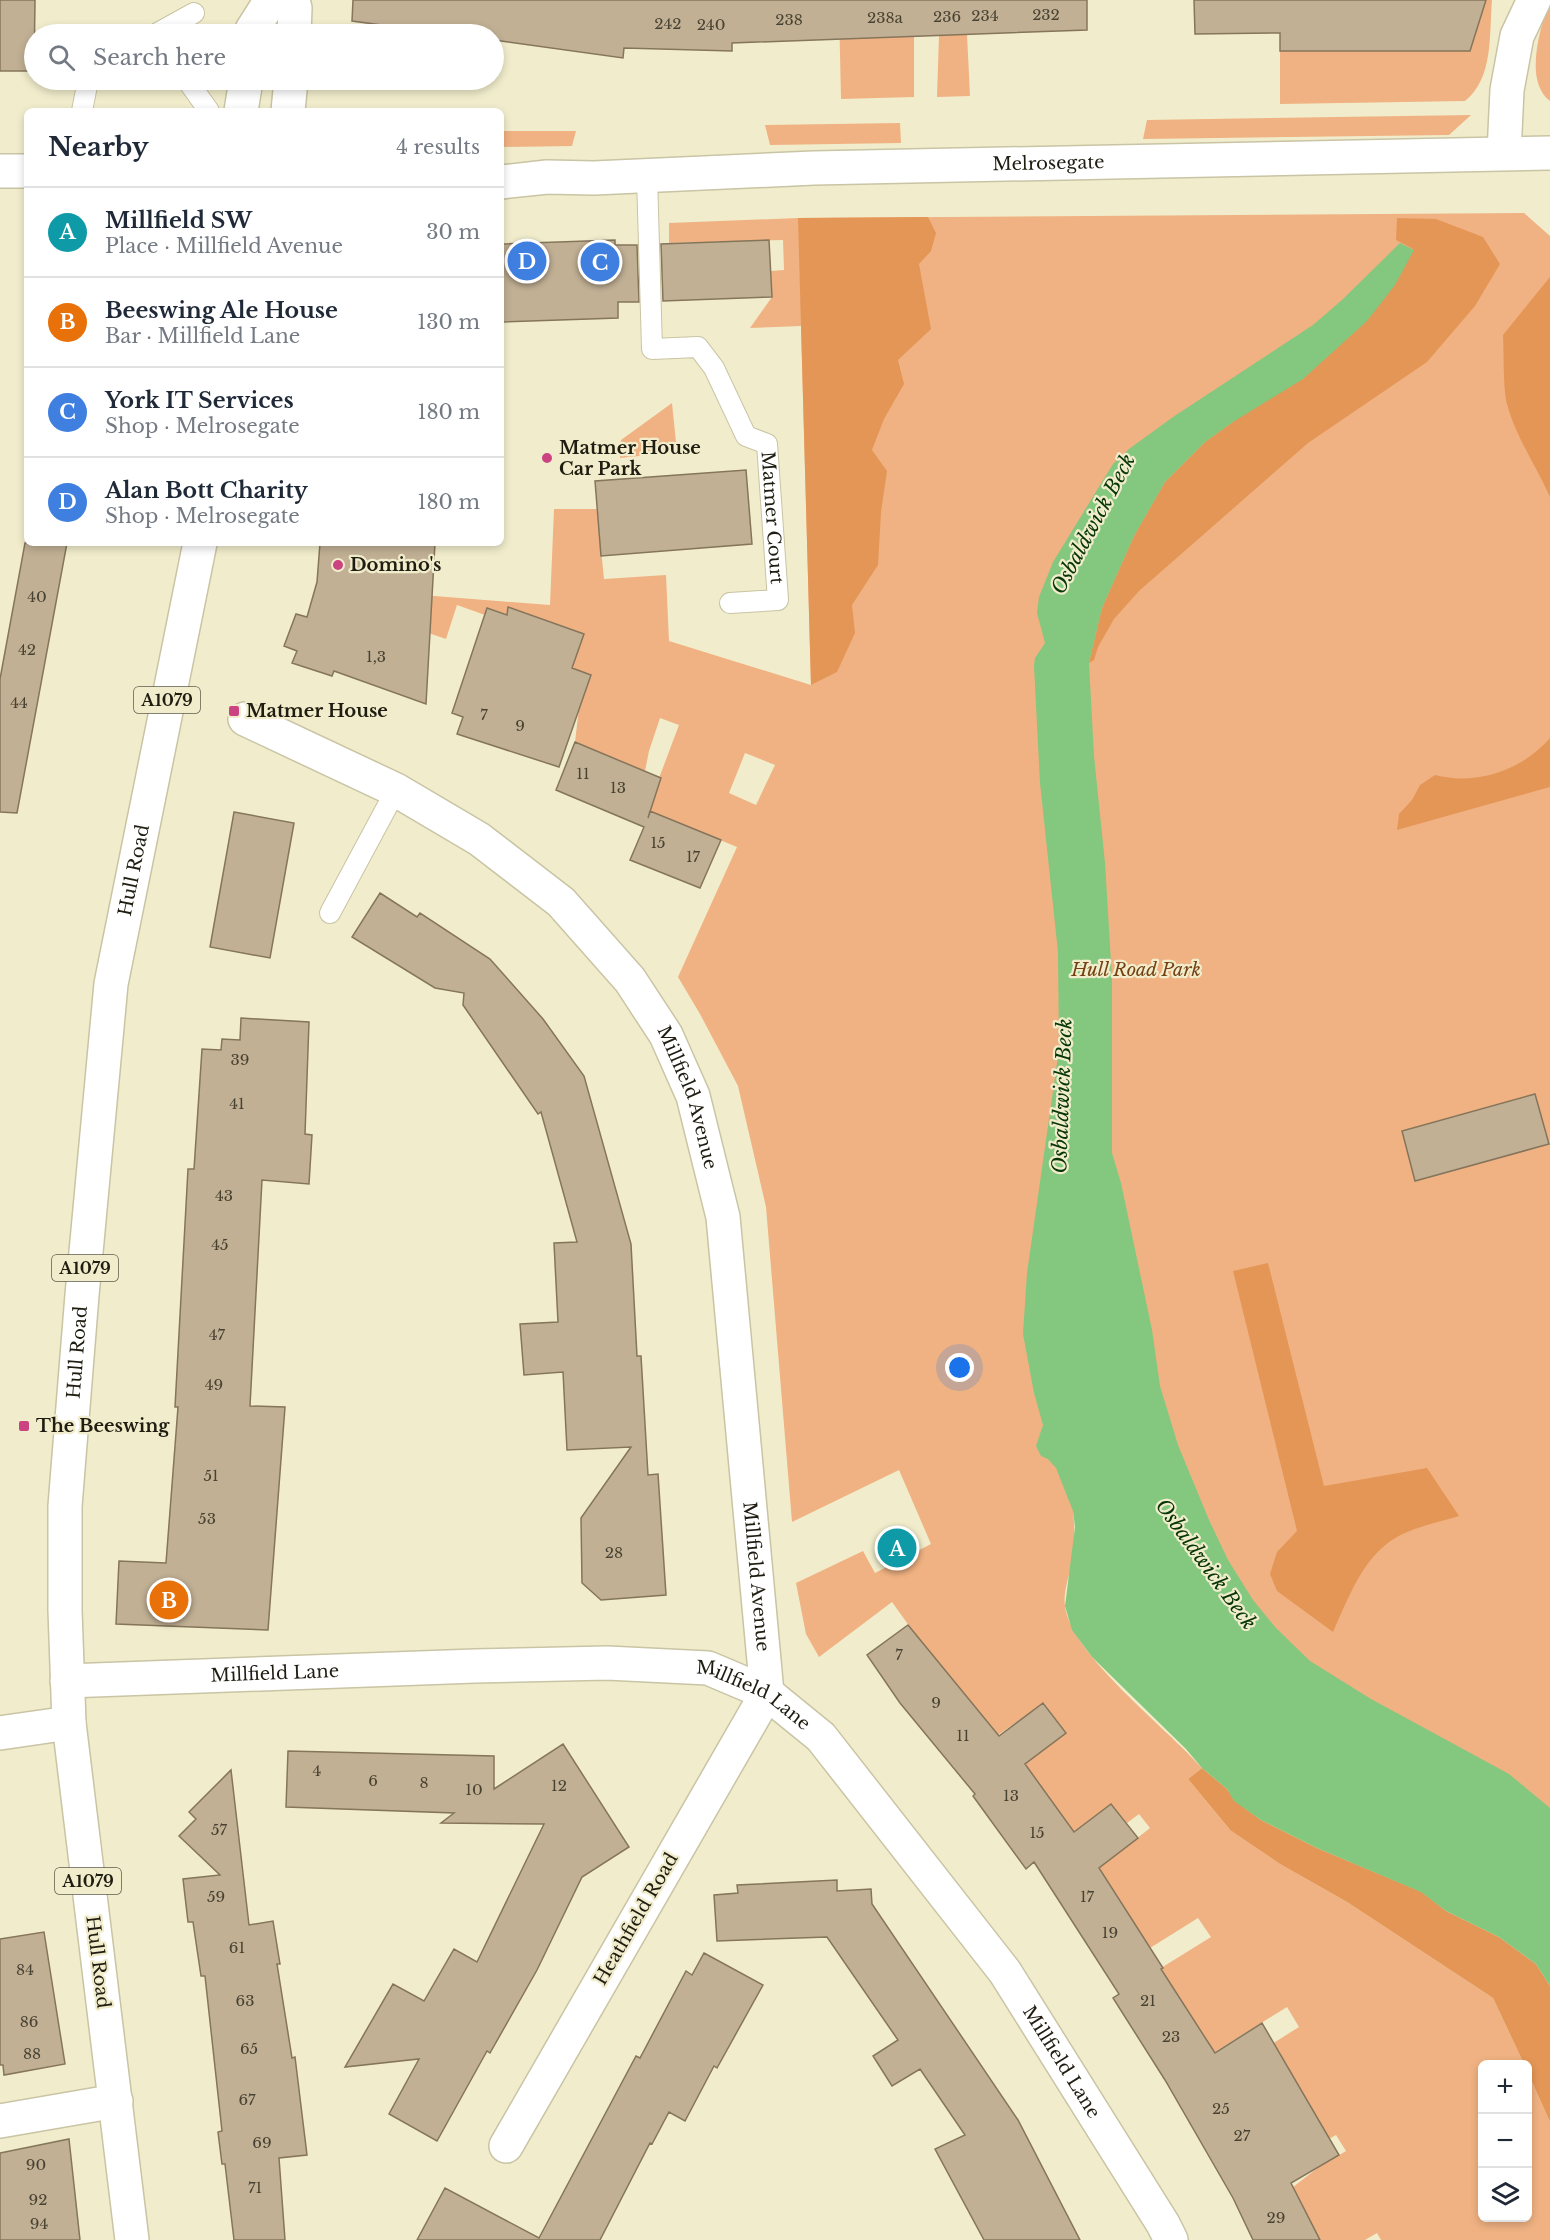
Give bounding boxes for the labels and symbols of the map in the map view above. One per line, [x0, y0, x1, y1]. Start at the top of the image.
house number: 232 [1032, 5, 1060, 24]
house number: 234 [971, 6, 999, 25]
house number: 236 [933, 7, 961, 26]
house number: 238a [867, 8, 904, 27]
house number: 238 [775, 10, 803, 29]
house number: 242 [654, 14, 682, 33]
house number: 240 [697, 15, 725, 34]
street label: Melrosegate [992, 151, 1105, 175]
pin: D [508, 238, 546, 284]
pin: C [580, 240, 620, 284]
place label: Matmer House Car Park [559, 437, 701, 480]
water label: Osbaldwick Beck [1046, 450, 1140, 598]
marker: Matmer House Car Park [540, 451, 554, 465]
street label: Matmer Court [757, 451, 788, 585]
place label: Domino's [350, 554, 441, 576]
marker: Domino's [331, 558, 345, 572]
house number: 40 [27, 587, 47, 606]
house number: 42 [18, 640, 36, 659]
house number: 1,3 [366, 647, 386, 666]
road number: A1079 [134, 687, 200, 713]
house number: 44 [10, 693, 28, 712]
place label: Matmer House [246, 700, 388, 722]
marker: Matmer House [227, 704, 241, 718]
house number: 7 [480, 705, 488, 724]
house number: 9 [515, 716, 525, 735]
house number: 11 [576, 764, 590, 783]
house number: 13 [610, 778, 626, 797]
street label: Hull Road [114, 822, 154, 918]
house number: 15 [650, 833, 666, 852]
house number: 17 [686, 847, 701, 866]
park label: Hull Road Park [1070, 959, 1201, 981]
water label: Osbaldwick Beck [1047, 1018, 1077, 1174]
street label: Millfield Avenue [652, 1022, 722, 1172]
house number: 39 [231, 1050, 249, 1069]
house number: 41 [229, 1094, 245, 1113]
house number: 43 [215, 1186, 233, 1205]
house number: 45 [211, 1235, 229, 1254]
road number: A1079 [52, 1255, 118, 1281]
street label: Hull Road [63, 1305, 92, 1400]
house number: 47 [209, 1325, 226, 1344]
your location [945, 1353, 974, 1382]
house number: 49 [205, 1375, 223, 1394]
place label: The Beeswing [36, 1415, 170, 1437]
marker: The Beeswing [17, 1419, 31, 1433]
house number: 51 [203, 1466, 219, 1485]
water label: Osbaldwick Beck [1151, 1494, 1261, 1634]
street label: Millfield Avenue [738, 1501, 774, 1653]
house number: 53 [198, 1509, 216, 1528]
pin: A [878, 1526, 916, 1570]
house number: 28 [605, 1543, 623, 1562]
pin: B [150, 1578, 188, 1622]
house number: 7 [895, 1645, 903, 1664]
street label: Millfield Lane [696, 1656, 815, 1735]
street label: Millfield Lane [210, 1660, 339, 1687]
house number: 9 [931, 1693, 941, 1712]
house number: 11 [956, 1726, 970, 1745]
house number: 4 [313, 1761, 321, 1780]
house number: 6 [368, 1771, 378, 1790]
house number: 8 [419, 1773, 429, 1792]
house number: 12 [551, 1776, 567, 1795]
house number: 10 [465, 1780, 483, 1799]
house number: 13 [1003, 1786, 1019, 1805]
house number: 57 [211, 1820, 227, 1839]
house number: 15 [1029, 1823, 1045, 1842]
street label: Heathfield Road [589, 1849, 683, 1989]
road number: A1079 [55, 1868, 121, 1894]
house number: 59 [207, 1887, 225, 1906]
house number: 17 [1080, 1887, 1095, 1906]
street label: Hull Road [81, 1914, 115, 2010]
house number: 19 [1102, 1923, 1118, 1942]
house number: 61 [229, 1938, 245, 1957]
house number: 84 [16, 1960, 34, 1979]
house number: 63 [236, 1991, 254, 2010]
house number: 21 [1140, 1991, 1156, 2010]
street label: Millfield Lane [1018, 2002, 1105, 2122]
house number: 86 [20, 2012, 38, 2031]
house number: 23 [1162, 2027, 1180, 2046]
house number: 65 [240, 2039, 258, 2058]
house number: 88 [23, 2044, 41, 2063]
house number: 67 [238, 2090, 256, 2109]
house number: 25 [1212, 2099, 1230, 2118]
house number: 27 [1234, 2126, 1251, 2145]
house number: 69 [252, 2133, 272, 2152]
house number: 90 [26, 2155, 46, 2174]
house number: 71 [248, 2178, 262, 2197]
house number: 92 [29, 2190, 47, 2209]
house number: 29 [1267, 2208, 1285, 2227]
house number: 94 [30, 2214, 48, 2233]

